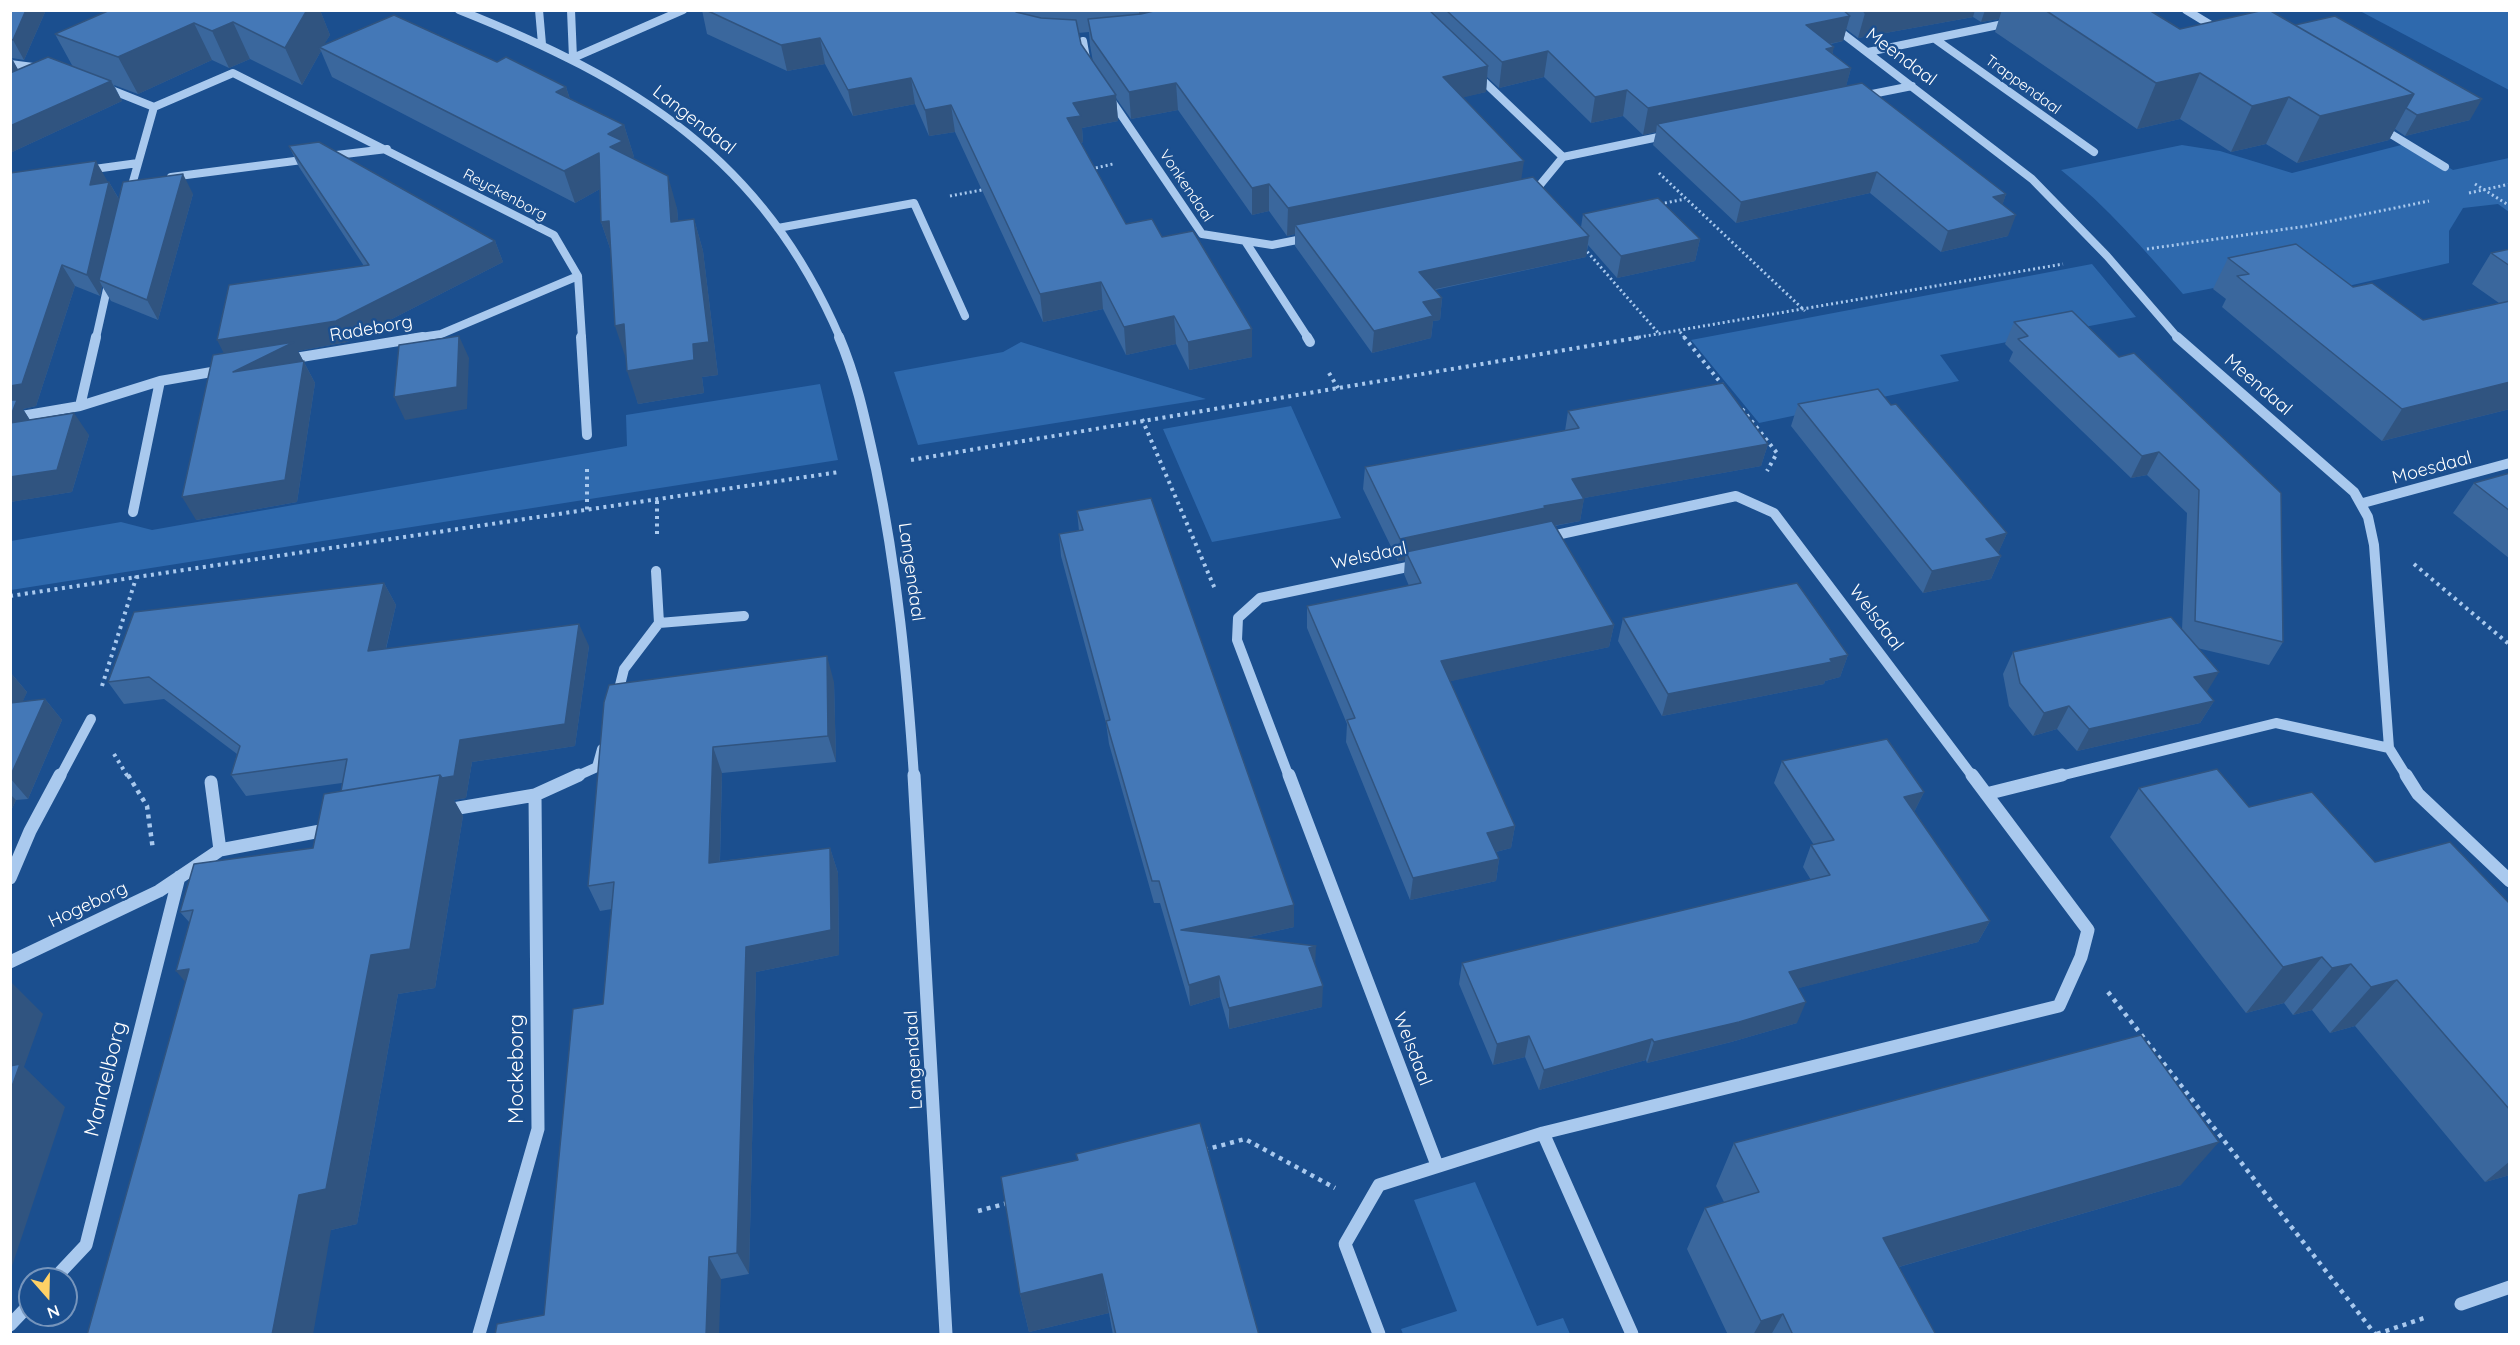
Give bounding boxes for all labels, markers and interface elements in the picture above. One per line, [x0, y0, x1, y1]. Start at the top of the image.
street label: Meendaal [1861, 23, 1941, 91]
street label: Trappendaal [1982, 52, 2064, 118]
street label: Langendaal [648, 81, 740, 159]
street label: Vonkendaal [1155, 147, 1217, 225]
street label: Reyckenborg [460, 165, 550, 225]
street label: Radeborg [328, 311, 414, 347]
street label: Meendaal [2220, 350, 2296, 420]
street label: Moesdaal [2390, 447, 2474, 489]
street label: Langendaal [893, 521, 929, 623]
street label: Welsdaal [1329, 537, 1409, 575]
street label: Welsdaal [1844, 581, 1908, 655]
street label: Hogeborg [45, 877, 131, 933]
street label: Welsdaal [1388, 1009, 1436, 1089]
street label: Langendaal [901, 1010, 927, 1110]
street label: Mockeborg [504, 1014, 530, 1124]
street label: Mandelborg [80, 1019, 132, 1139]
north arrow [18, 1267, 78, 1327]
text: N [45, 1301, 62, 1323]

